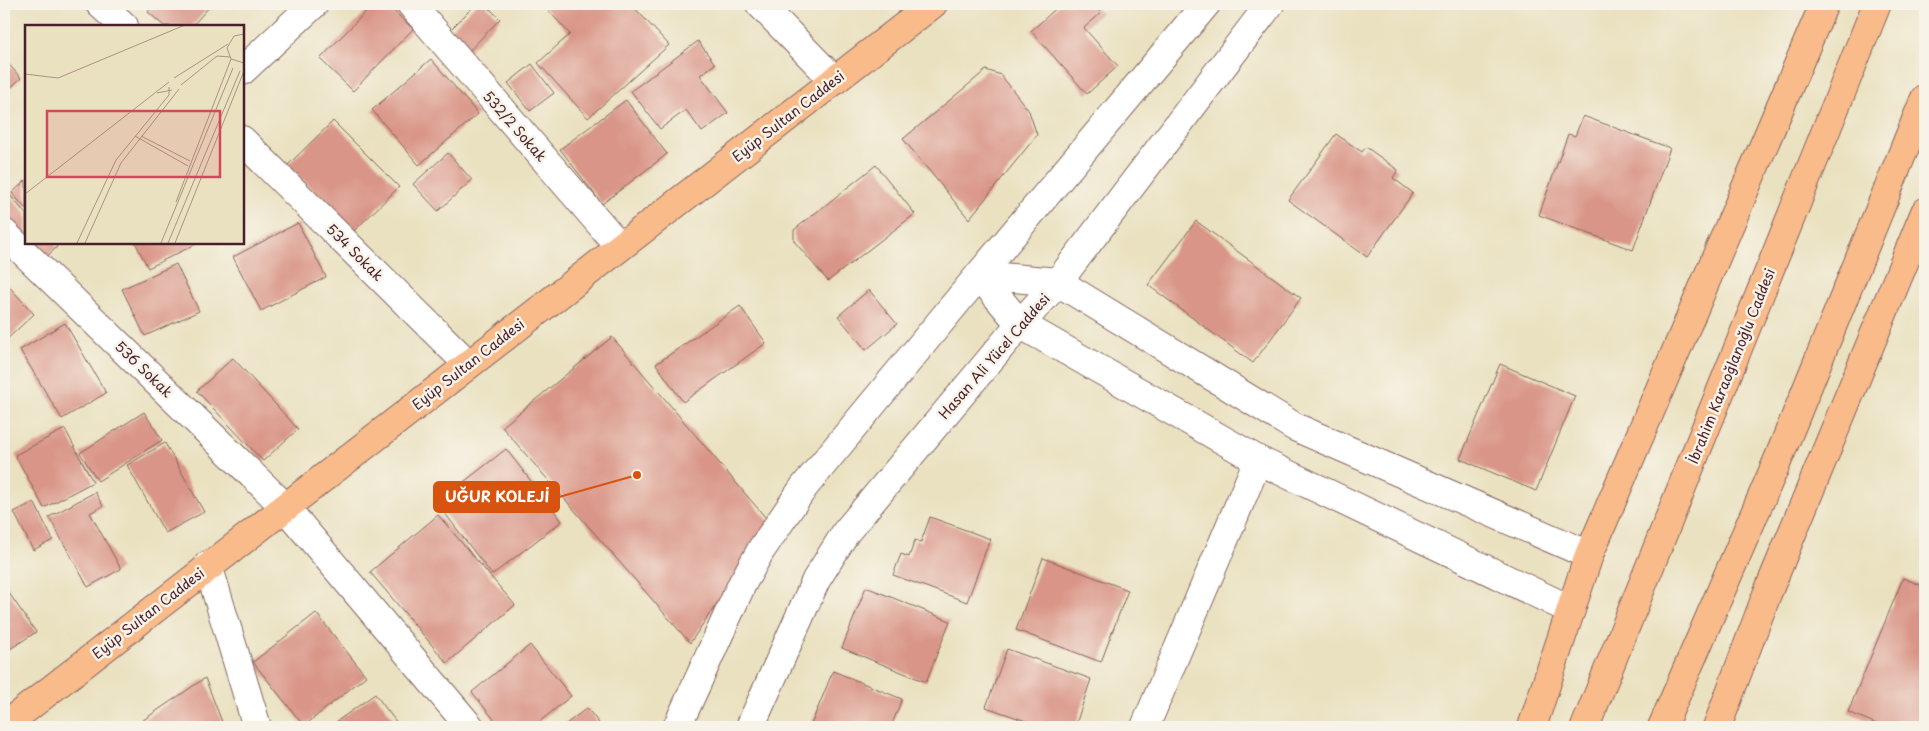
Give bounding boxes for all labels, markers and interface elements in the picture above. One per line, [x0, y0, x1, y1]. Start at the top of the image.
inset map [25, 25, 244, 244]
street label: Eyüp Sultan Caddesi [727, 65, 849, 167]
street label: 532/2 Sokak [478, 86, 552, 166]
street label: 534 Sokak [322, 219, 388, 285]
street label: İbrahim Karaoğlanoğlu Caddesi [1682, 265, 1780, 467]
street label: Hasan Ali Yücel Caddesi [933, 288, 1055, 424]
street label: Eyüp Sultan Caddesi [407, 313, 529, 415]
street label: 536 Sokak [110, 336, 178, 402]
callout: UĞUR KOLEJİ [434, 482, 559, 512]
text: UĞUR KOLEJİ [445, 484, 550, 507]
street label: Eyüp Sultan Caddesi [87, 562, 209, 664]

